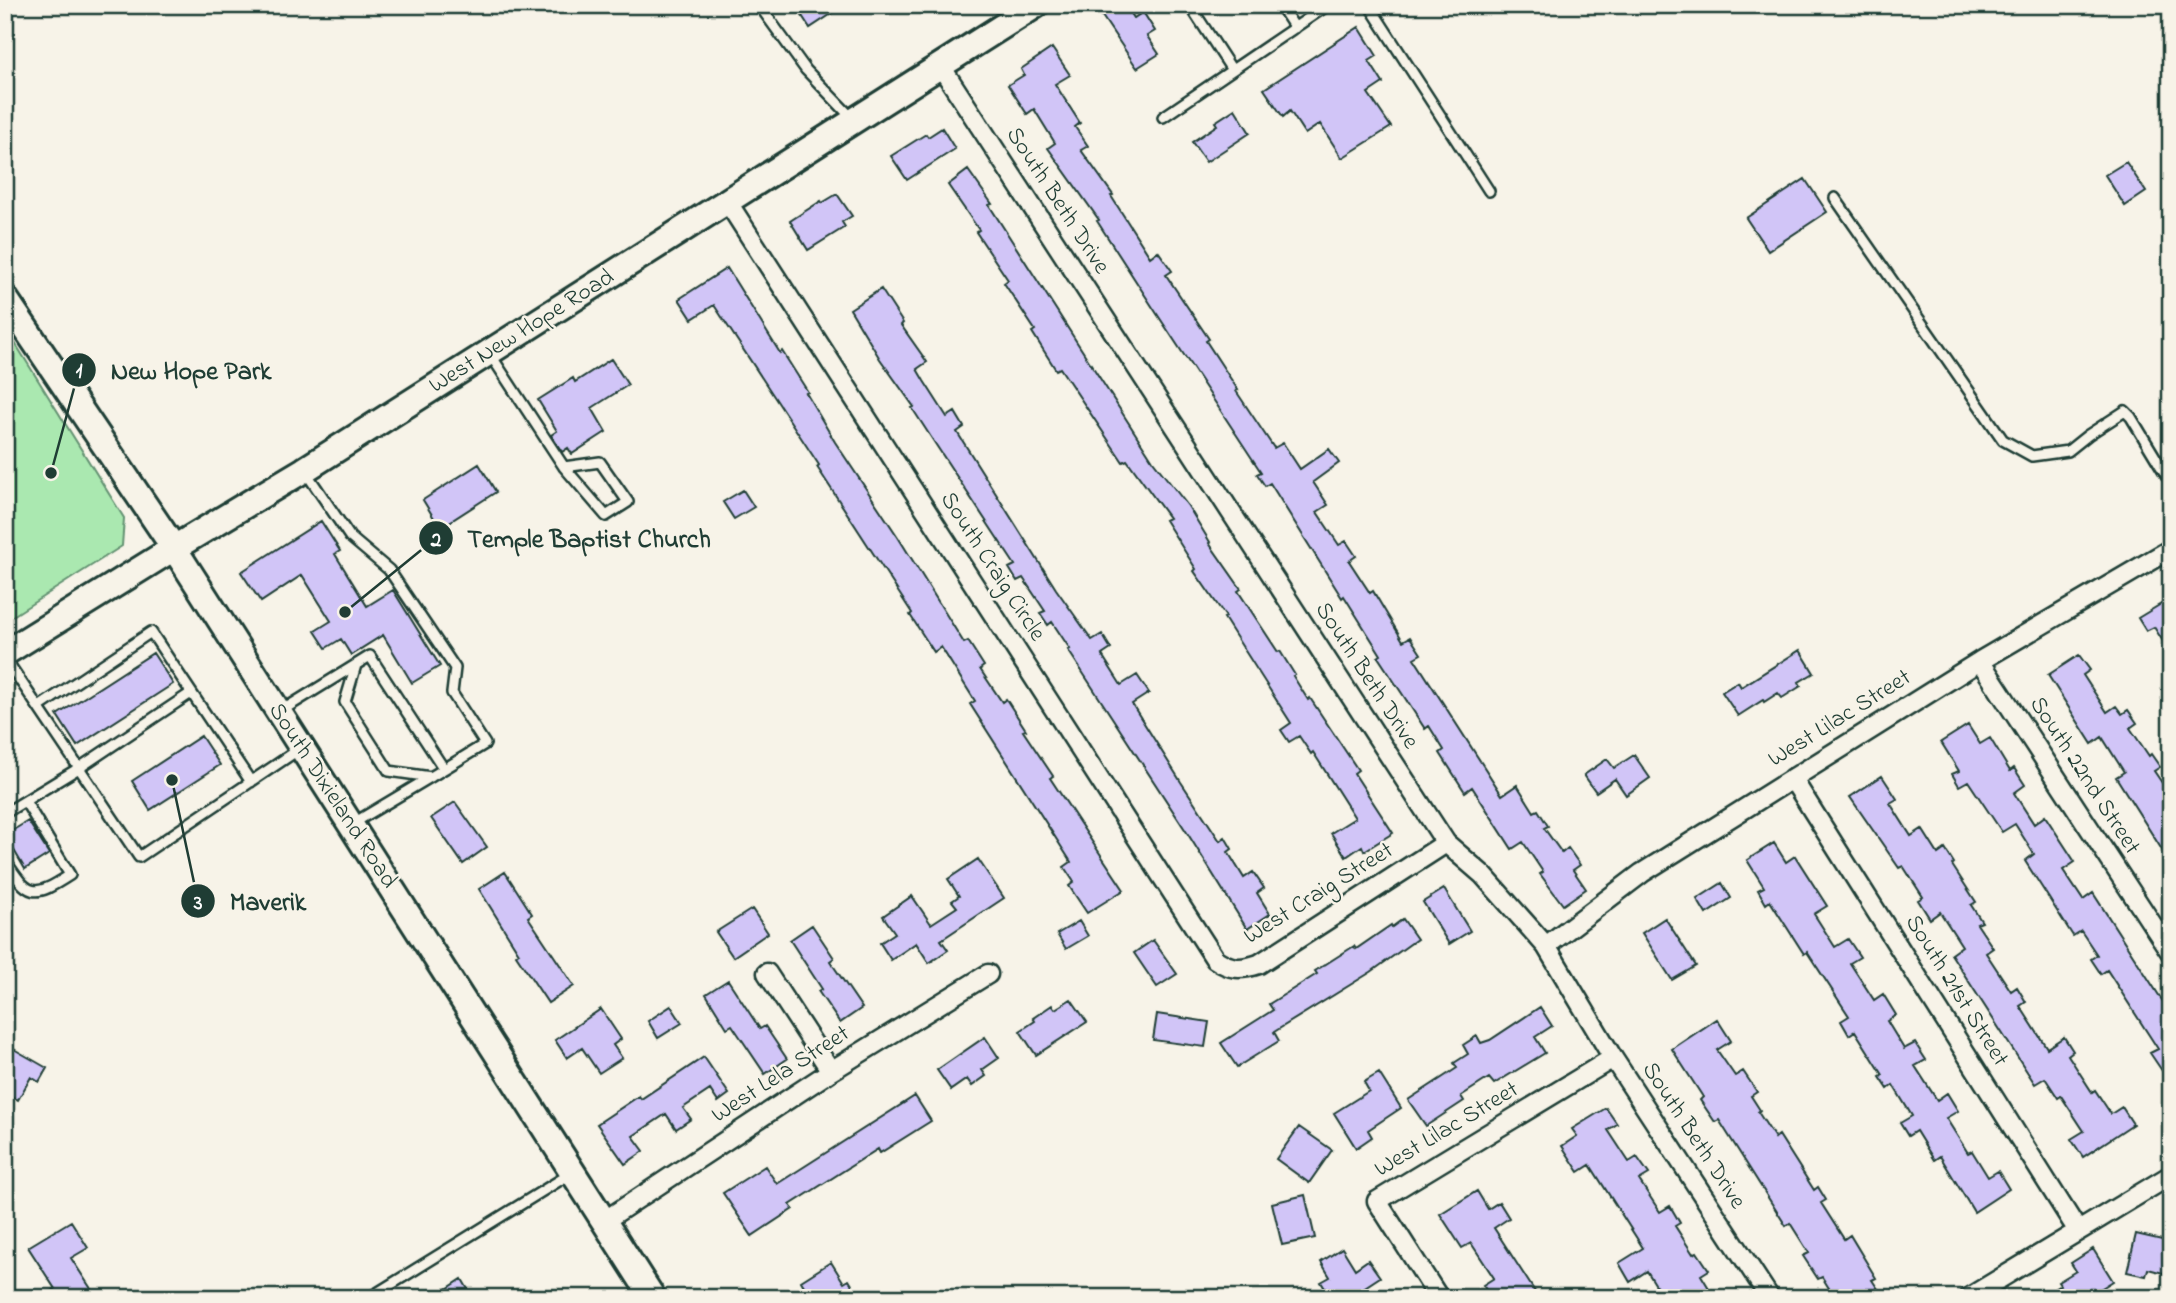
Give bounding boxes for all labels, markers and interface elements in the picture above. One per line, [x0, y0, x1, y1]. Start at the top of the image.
street label: South Beth Drive [996, 120, 1118, 282]
street label: West New Hope Road [423, 261, 622, 403]
callout: New Hope Park [61, 346, 285, 393]
text: New Hope Park [111, 354, 272, 392]
text: 1 [76, 357, 83, 387]
street label: South Craig Circle [930, 485, 1054, 649]
callout: Temple Baptist Church [418, 515, 725, 562]
text: Temple Baptist Church [467, 522, 711, 560]
text: 2 [430, 526, 442, 556]
street label: South Beth Drive [1305, 595, 1427, 757]
street label: West Lilac Street [1762, 661, 1918, 777]
street label: South 22nd Street [2020, 690, 2148, 862]
street label: South Dixieland Road [259, 696, 406, 896]
street label: West Craig Street [1237, 834, 1401, 954]
callout: Maverik [180, 878, 320, 925]
text: Maverik [230, 885, 307, 923]
text: 3 [193, 889, 203, 919]
street label: South 21st Street [1895, 908, 2017, 1074]
street label: West Lela Street [705, 1017, 857, 1133]
street label: South Beth Drive [1632, 1055, 1754, 1217]
street label: West Lilac Street [1368, 1073, 1526, 1187]

